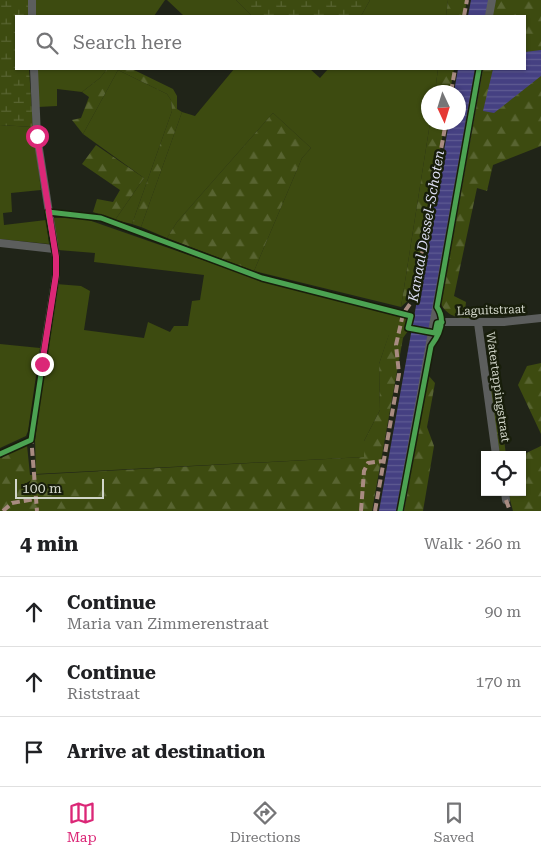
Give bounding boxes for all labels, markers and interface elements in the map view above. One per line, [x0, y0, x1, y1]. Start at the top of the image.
search box [15, 15, 526, 70]
icon: search [33, 29, 61, 57]
text: Search here [73, 31, 182, 54]
north arrow [421, 85, 466, 130]
route start [26, 125, 49, 148]
water label: Kanaal Dessel-Schoten [405, 149, 447, 304]
street label: Laguitstraat [456, 302, 526, 318]
street label: Watertappingstraat [483, 331, 513, 444]
route end [31, 353, 54, 376]
map controls [481, 451, 526, 496]
button: locate [481, 451, 526, 496]
scale bar [15, 476, 104, 499]
text: 100 m [22, 480, 62, 496]
text: 4 min [20, 532, 78, 556]
text: Walk · 260 m [424, 534, 521, 553]
text: Continue [67, 591, 156, 614]
icon: ahead [20, 598, 48, 626]
text: 90 m [484, 602, 521, 621]
text: Maria van Zimmerenstraat [67, 614, 269, 633]
text: Continue [67, 661, 156, 684]
icon: ahead [20, 668, 48, 696]
text: 170 m [475, 672, 521, 691]
text: Riststraat [67, 684, 140, 703]
icon: arrive [20, 738, 48, 766]
text: Arrive at destination [67, 740, 265, 763]
tab: Map [67, 799, 97, 845]
tab: Directions [230, 799, 300, 845]
tab: Saved [434, 799, 474, 845]

